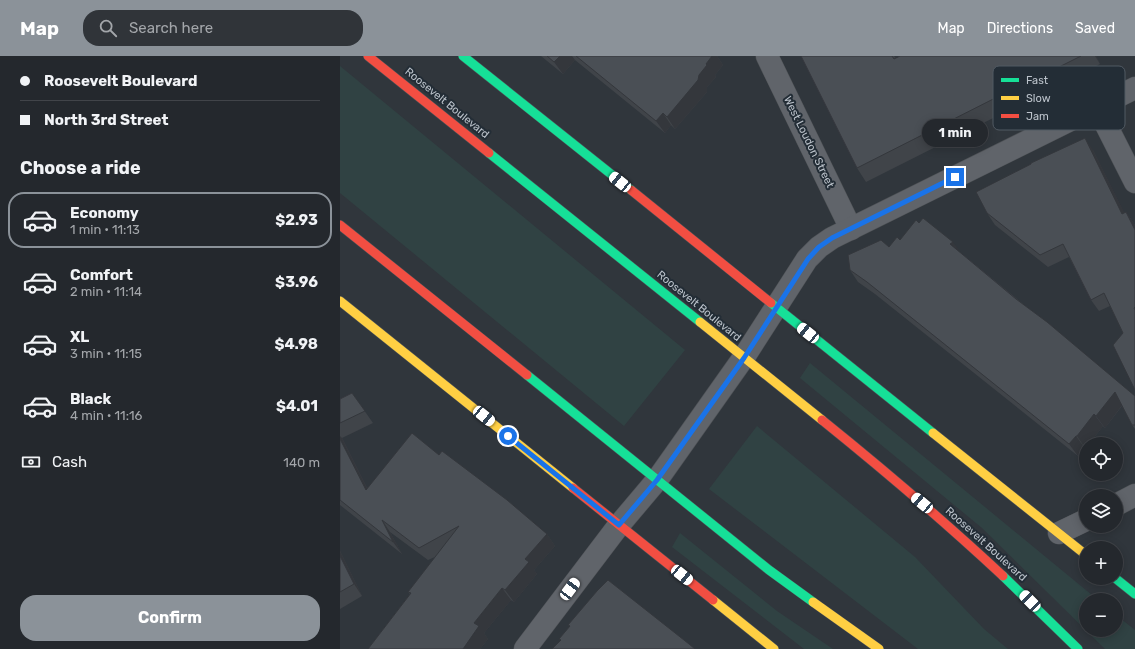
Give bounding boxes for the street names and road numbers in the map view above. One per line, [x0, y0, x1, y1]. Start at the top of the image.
street label: Roosevelt Boulevard [402, 65, 492, 141]
street label: West Loudon Street [781, 94, 837, 191]
street label: Roosevelt Boulevard [654, 268, 744, 344]
street label: Roosevelt Boulevard [943, 504, 1029, 584]

